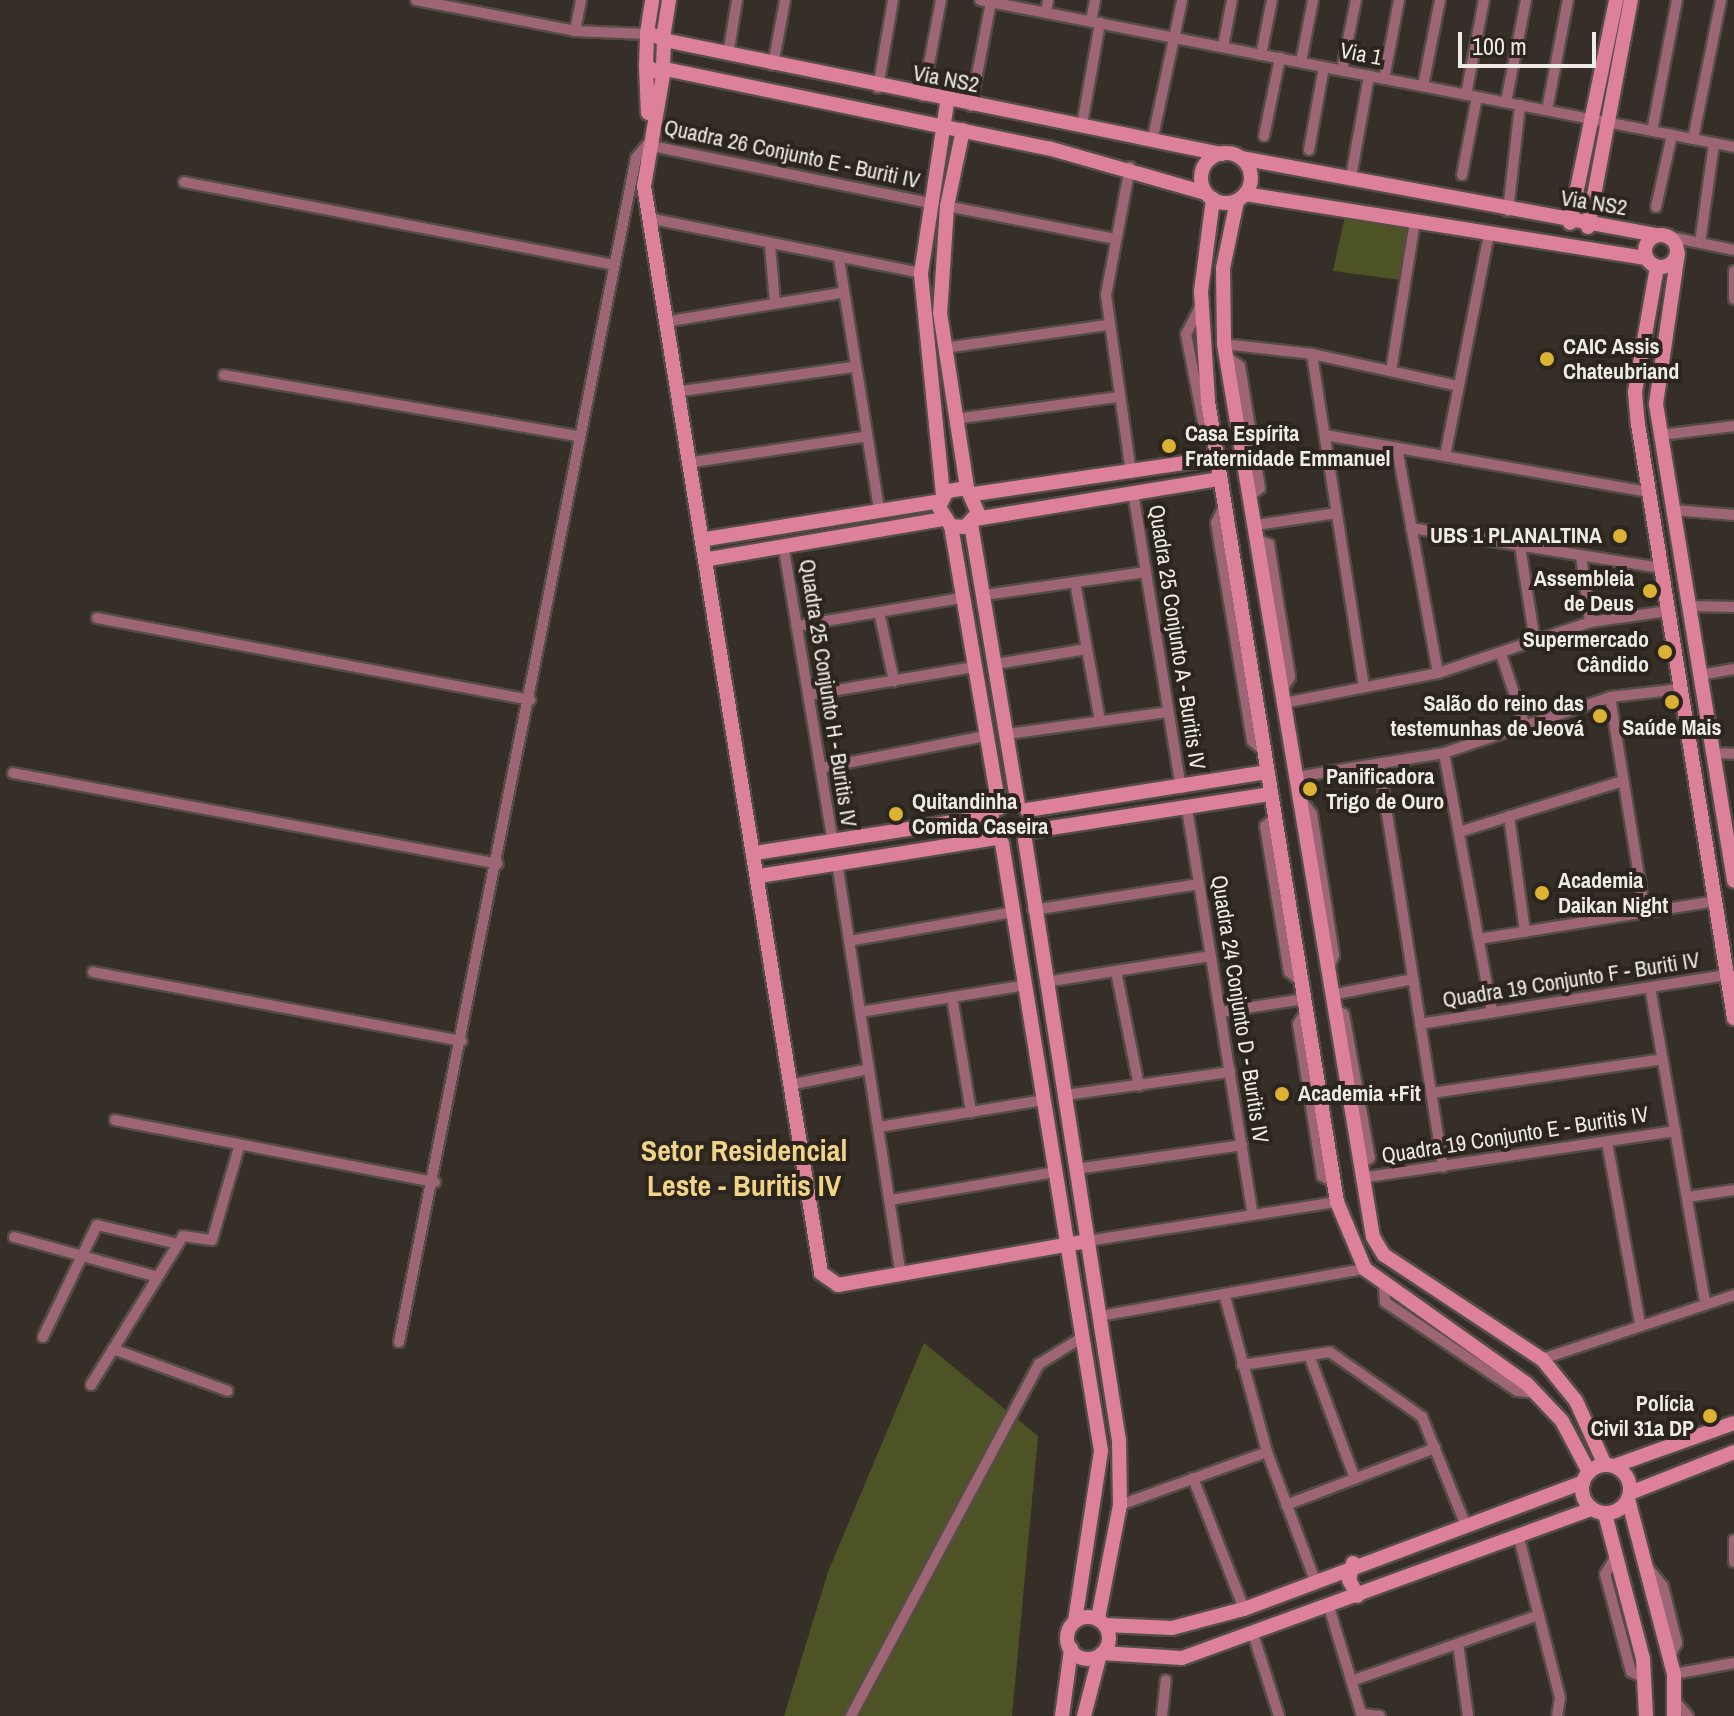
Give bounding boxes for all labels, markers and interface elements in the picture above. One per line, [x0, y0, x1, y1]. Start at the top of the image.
scale bar [1462, 16, 1600, 66]
text: 100 m [1472, 30, 1527, 62]
street label: Via 1 [1338, 37, 1384, 71]
street label: Via NS2 [911, 60, 981, 98]
street label: Quadra 26 Conjunto E - Buriti IV [662, 114, 922, 194]
street label: Via NS2 [1559, 185, 1629, 221]
place label: CAIC Assis Chateubriand [1563, 333, 1679, 384]
marker: CAIC Assis Chateubriand [1538, 350, 1556, 368]
place label: Casa Espírita Fraternidade Emmanuel [1185, 420, 1391, 472]
marker: Casa Espírita Fraternidade Emmanuel [1160, 437, 1178, 455]
street label: Quadra 25 Conjunto A - Buritis IV [1143, 502, 1211, 772]
place label: UBS 1 PLANALTINA [1430, 523, 1602, 549]
marker: UBS 1 PLANALTINA [1609, 525, 1631, 547]
street label: Quadra 25 Conjunto H - Buritis IV [794, 557, 862, 829]
place label: Assembleia de Deus [1534, 565, 1634, 616]
marker: Assembleia de Deus [1641, 582, 1659, 600]
place label: Supermercado Cândido [1523, 626, 1649, 678]
marker: Supermercado Cândido [1656, 643, 1674, 661]
place label: Salão do reino das testemunhas de Jeová [1390, 690, 1584, 742]
marker: Saúde Mais [1663, 693, 1681, 711]
marker: Salão do reino das testemunhas de Jeová [1591, 707, 1609, 725]
place label: Saúde Mais [1622, 715, 1722, 741]
place label: Panificadora Trigo de Ouro [1326, 763, 1444, 814]
marker: Panificadora Trigo de Ouro [1301, 780, 1319, 798]
place label: Quitandinha Comida Caseira [912, 788, 1048, 840]
marker: Quitandinha Comida Caseira [887, 805, 905, 823]
place label: Academia Daikan Night [1558, 867, 1668, 918]
street label: Quadra 24 Conjunto D - Buritis IV [1206, 873, 1274, 1145]
marker: Academia Daikan Night [1533, 884, 1551, 902]
street label: Quadra 19 Conjunto F - Buriti IV [1441, 947, 1701, 1013]
place label: Academia +Fit [1298, 1081, 1421, 1107]
marker: Academia +Fit [1273, 1085, 1291, 1103]
street label: Quadra 19 Conjunto E - Buritis IV [1380, 1101, 1650, 1169]
district label: Setor Residencial Leste - Buritis IV [641, 1132, 847, 1202]
place label: Polícia Civil 31a DP [1591, 1390, 1694, 1442]
marker: Polícia Civil 31a DP [1701, 1407, 1719, 1425]

